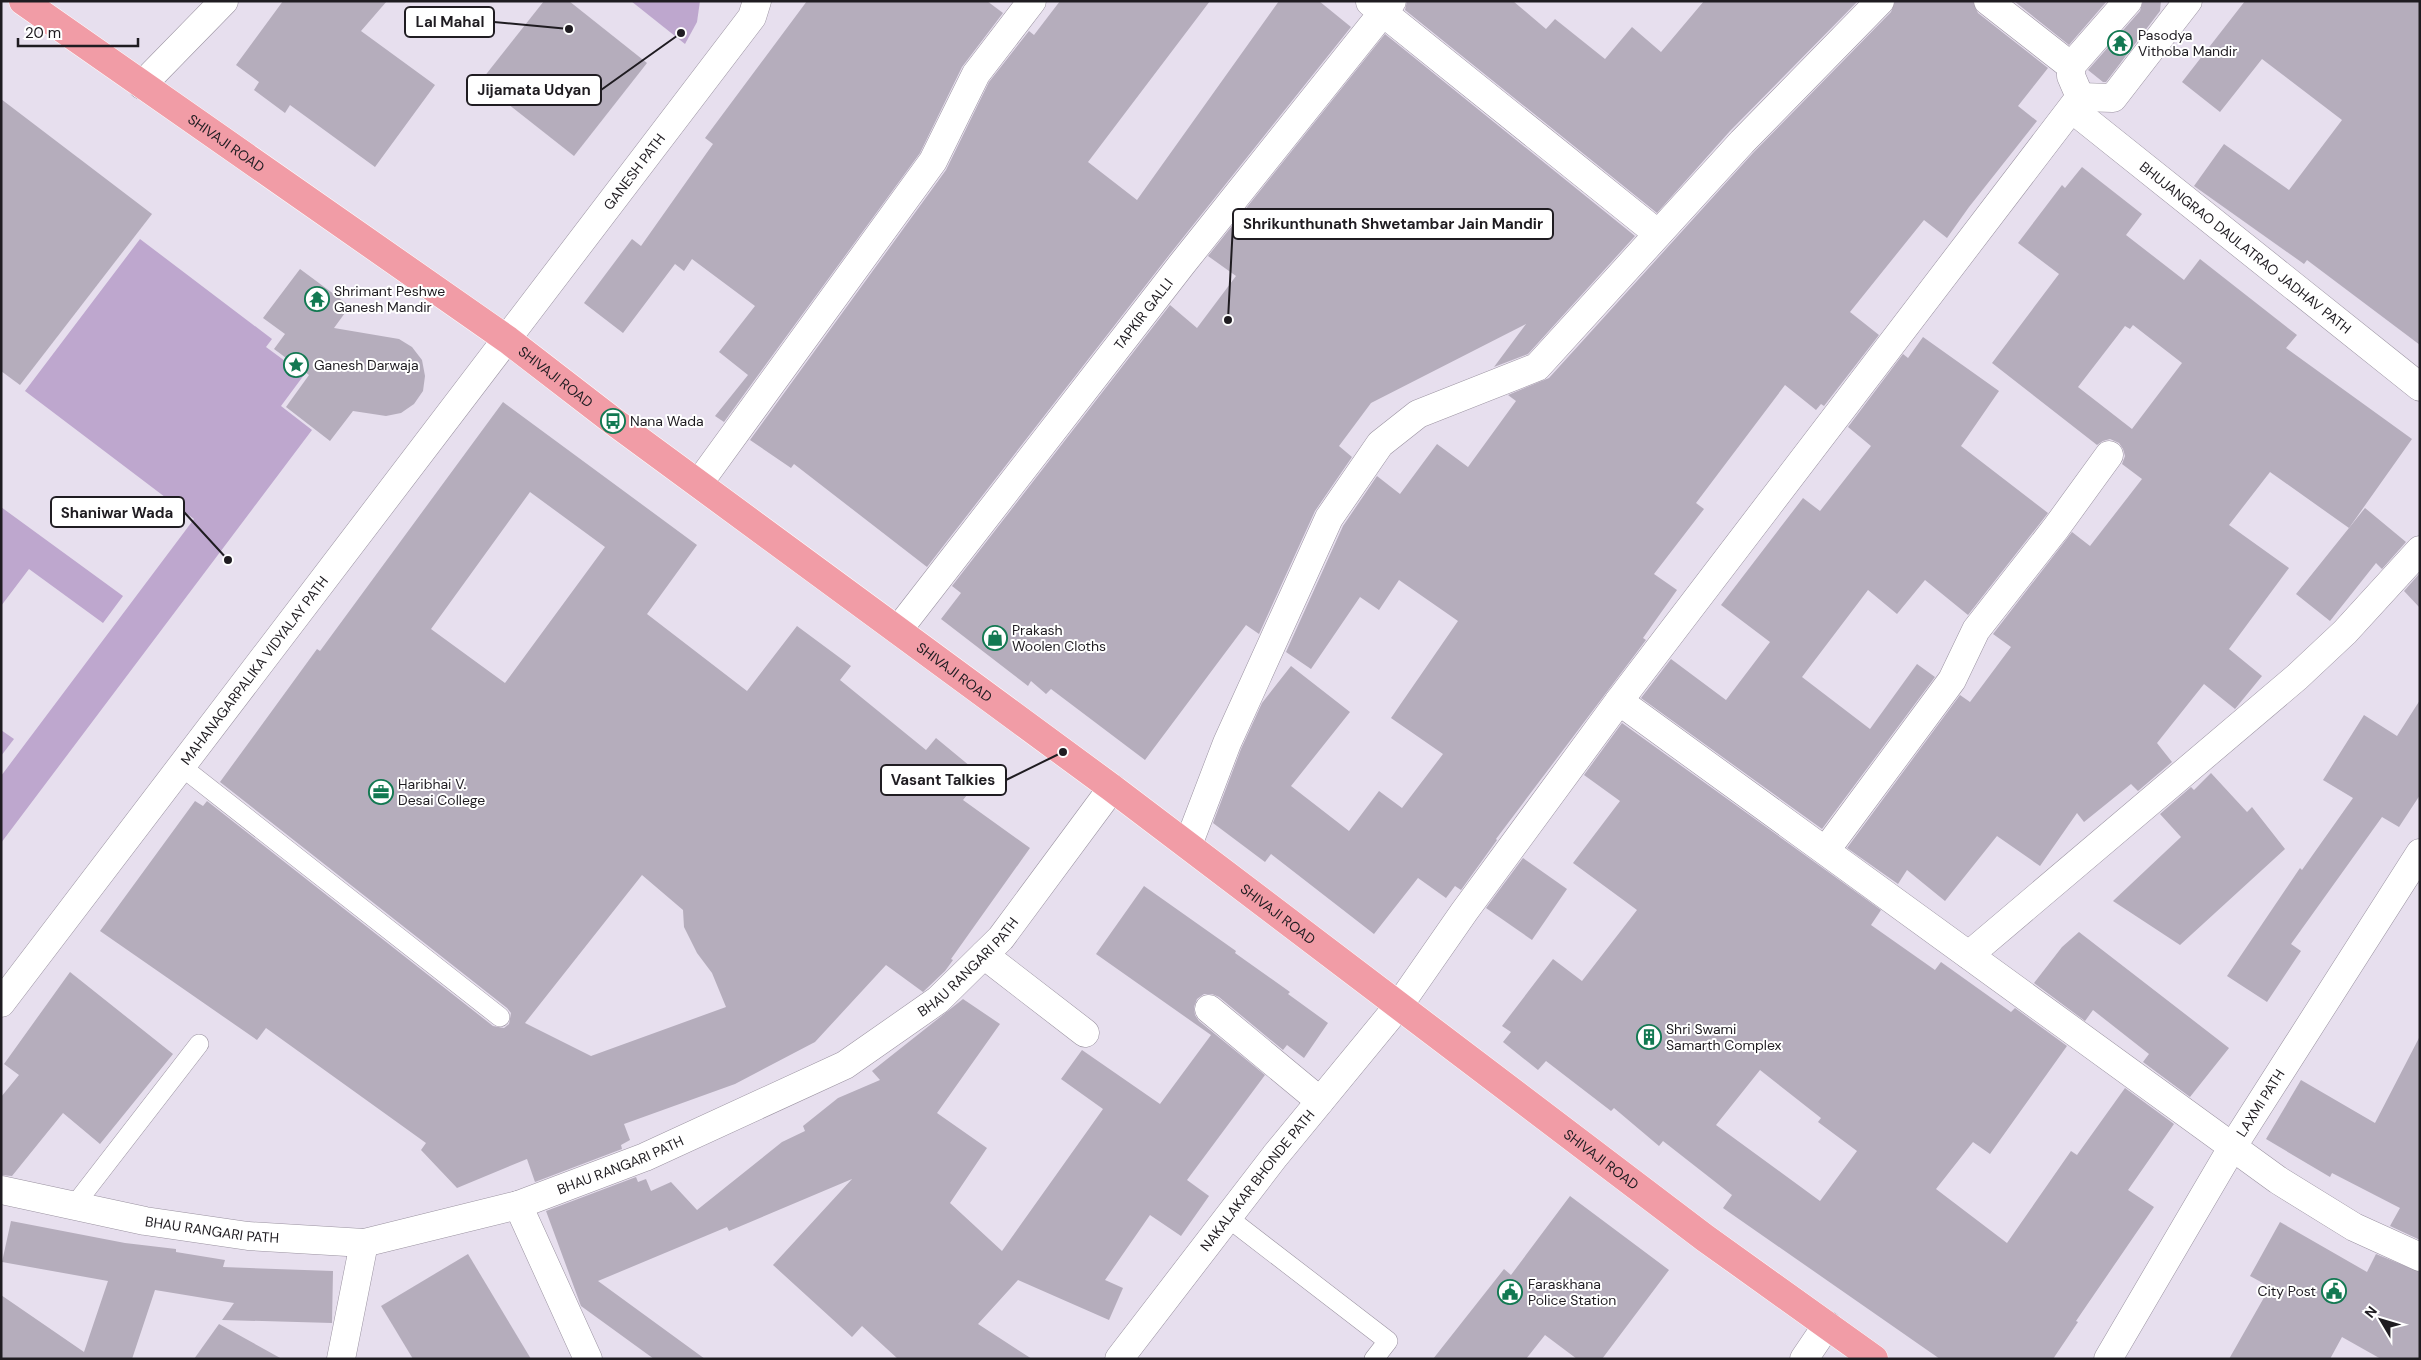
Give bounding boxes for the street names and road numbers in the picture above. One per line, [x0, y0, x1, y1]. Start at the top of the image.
street label: SHIVAJI ROAD [184, 110, 268, 176]
street label: GANESH PATH [599, 130, 669, 214]
street label: BHUJANGRAO DAULATRAO JADHAV PATH [2136, 158, 2355, 338]
street label: TAPKIR GALLI [1110, 275, 1177, 353]
street label: SHIVAJI ROAD [515, 342, 597, 411]
street label: MAHANAGARPALIKA VIDYALAY PATH [177, 572, 332, 768]
street label: SHIVAJI ROAD [913, 638, 996, 706]
street label: SHIVAJI ROAD [1237, 880, 1319, 948]
street label: BHAU RANGARI PATH [914, 914, 1022, 1021]
street label: LAXMI PATH [2232, 1066, 2289, 1140]
street label: NAKALAKAR BHONDE PATH [1196, 1106, 1318, 1255]
street label: SHIVAJI ROAD [1560, 1125, 1642, 1194]
street label: BHAU RANGARI PATH [554, 1131, 686, 1198]
street label: BHAU RANGARI PATH [144, 1212, 280, 1247]

